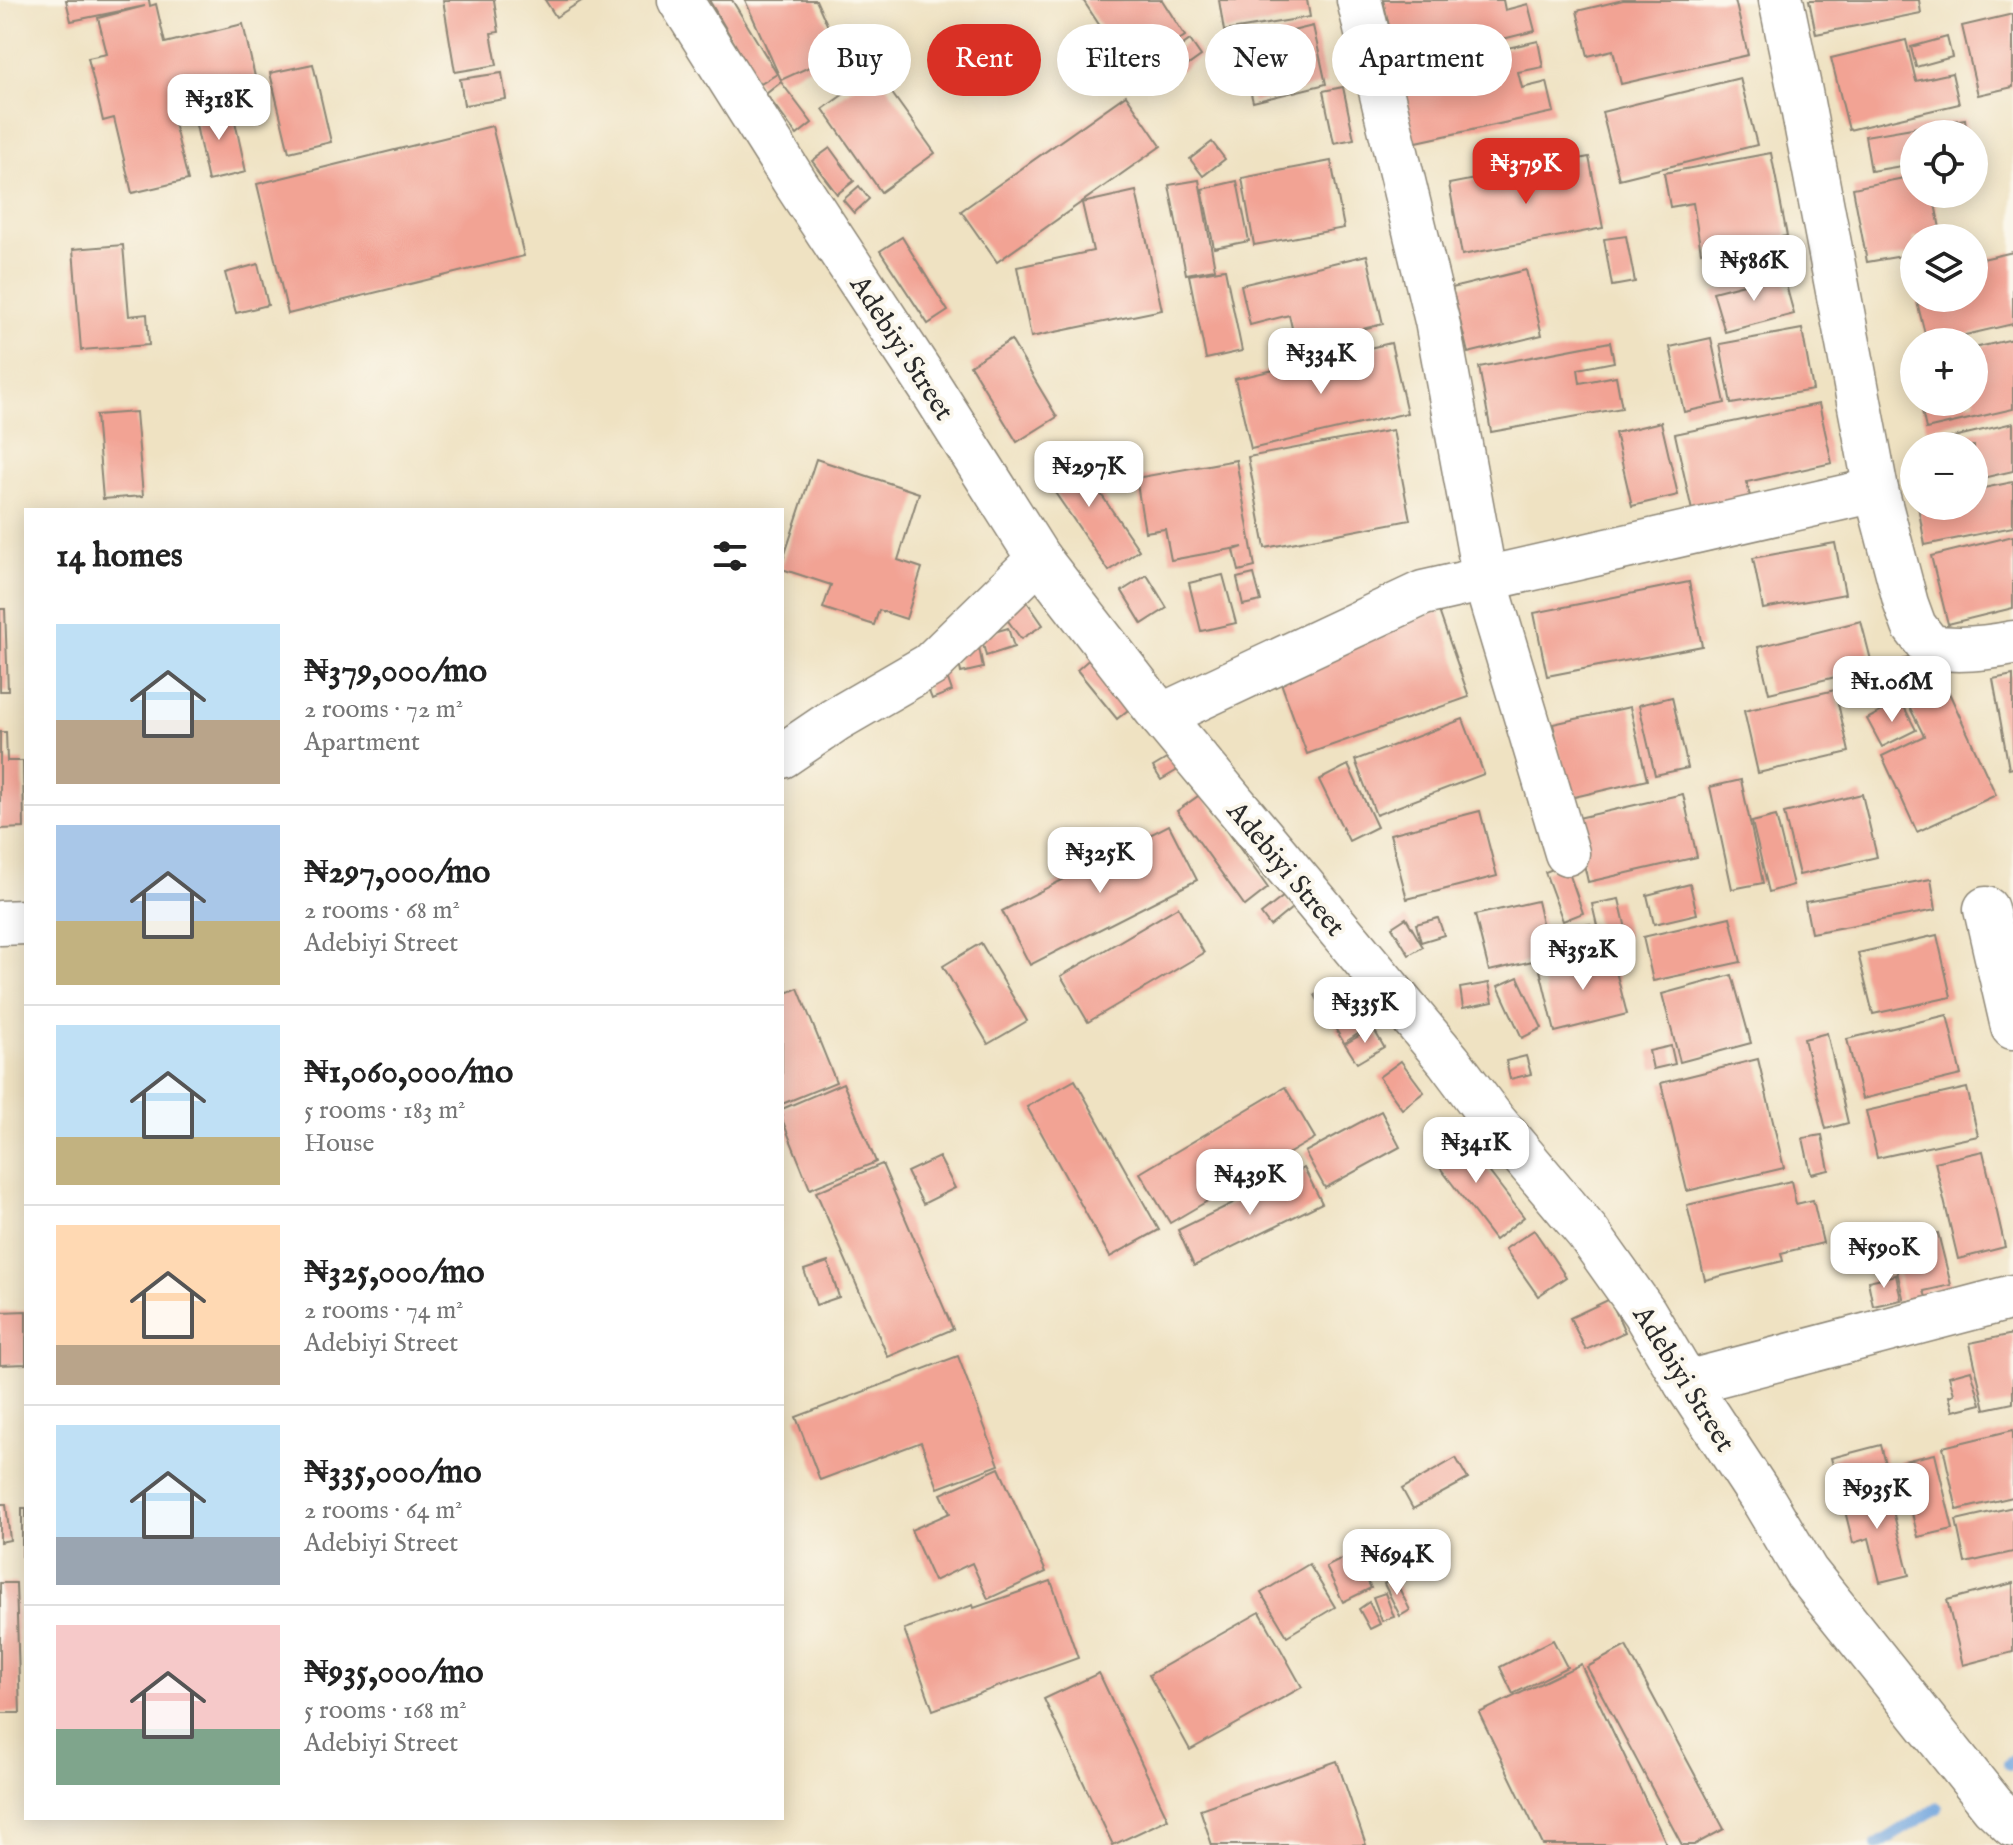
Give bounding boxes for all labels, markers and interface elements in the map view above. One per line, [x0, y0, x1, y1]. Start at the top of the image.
chip: Buy [808, 24, 911, 96]
chip: Rent [927, 24, 1041, 96]
chip: Filters [1057, 24, 1189, 96]
chip: New [1205, 24, 1316, 96]
chip: Apartment [1332, 24, 1512, 96]
pin: ₦318K [163, 74, 275, 142]
text: ₦318K [185, 83, 253, 116]
map controls [1900, 120, 1988, 520]
button: locate [1900, 120, 1988, 208]
pin: ₦379K [1470, 138, 1582, 206]
text: ₦379K [1491, 147, 1561, 180]
button: layers [1900, 224, 1988, 312]
pin: ₦586K [1698, 235, 1810, 303]
text: ₦586K [1720, 244, 1788, 277]
street label: Adebiyi Street [840, 268, 961, 428]
pin: ₦334K [1265, 328, 1377, 396]
button: + [1900, 328, 1988, 416]
text: ₦334K [1286, 337, 1356, 370]
button: − [1900, 432, 1988, 520]
pin: ₦297K [1033, 441, 1145, 509]
text: ₦297K [1052, 450, 1126, 483]
icon: filters [708, 534, 752, 578]
text: 14 homes [56, 535, 183, 578]
text: ₦379,000/mo [304, 650, 487, 693]
icon: home [120, 656, 216, 752]
pin: ₦1.06M [1827, 656, 1957, 724]
text: ₦1.06M [1851, 665, 1933, 698]
text: 2 rooms · 72 m² [304, 693, 463, 726]
text: Apartment [304, 726, 420, 759]
street label: Adebiyi Street [1218, 794, 1352, 945]
pin: ₦325K [1044, 827, 1156, 895]
text: ₦325K [1066, 836, 1134, 869]
text: ₦297,000/mo [304, 851, 490, 894]
icon: home [120, 857, 216, 953]
text: 2 rooms · 68 m² [304, 894, 460, 927]
pin: ₦352K [1527, 924, 1639, 992]
text: Adebiyi Street [304, 927, 458, 960]
text: ₦352K [1549, 933, 1617, 966]
pin: ₦335K [1309, 977, 1421, 1045]
text: ₦335K [1332, 986, 1398, 1019]
text: ₦1,060,000/mo [304, 1051, 513, 1094]
icon: home [120, 1057, 216, 1153]
text: 5 rooms · 183 m² [304, 1094, 466, 1127]
pin: ₦341K [1420, 1117, 1532, 1185]
text: ₦341K [1441, 1126, 1511, 1159]
text: House [304, 1127, 374, 1160]
pin: ₦439K [1194, 1149, 1306, 1217]
text: ₦439K [1214, 1158, 1286, 1191]
pin: ₦590K [1828, 1222, 1940, 1290]
text: ₦590K [1848, 1231, 1920, 1264]
text: ₦325,000/mo [304, 1251, 485, 1294]
icon: home [120, 1257, 216, 1353]
text: 2 rooms · 74 m² [304, 1294, 464, 1327]
street label: Adebiyi Street [1624, 1299, 1742, 1459]
text: Adebiyi Street [304, 1327, 458, 1360]
text: ₦335,000/mo [304, 1451, 481, 1494]
icon: home [120, 1457, 216, 1553]
pin: ₦935K [1821, 1463, 1933, 1531]
text: ₦935K [1843, 1472, 1911, 1505]
text: 2 rooms · 64 m² [304, 1494, 463, 1527]
text: Adebiyi Street [304, 1527, 458, 1560]
pin: ₦694K [1341, 1529, 1453, 1597]
text: ₦694K [1361, 1538, 1433, 1571]
text: ₦935,000/mo [304, 1651, 484, 1694]
icon: home [120, 1657, 216, 1753]
text: 5 rooms · 168 m² [304, 1694, 467, 1727]
text: Adebiyi Street [304, 1727, 458, 1760]

